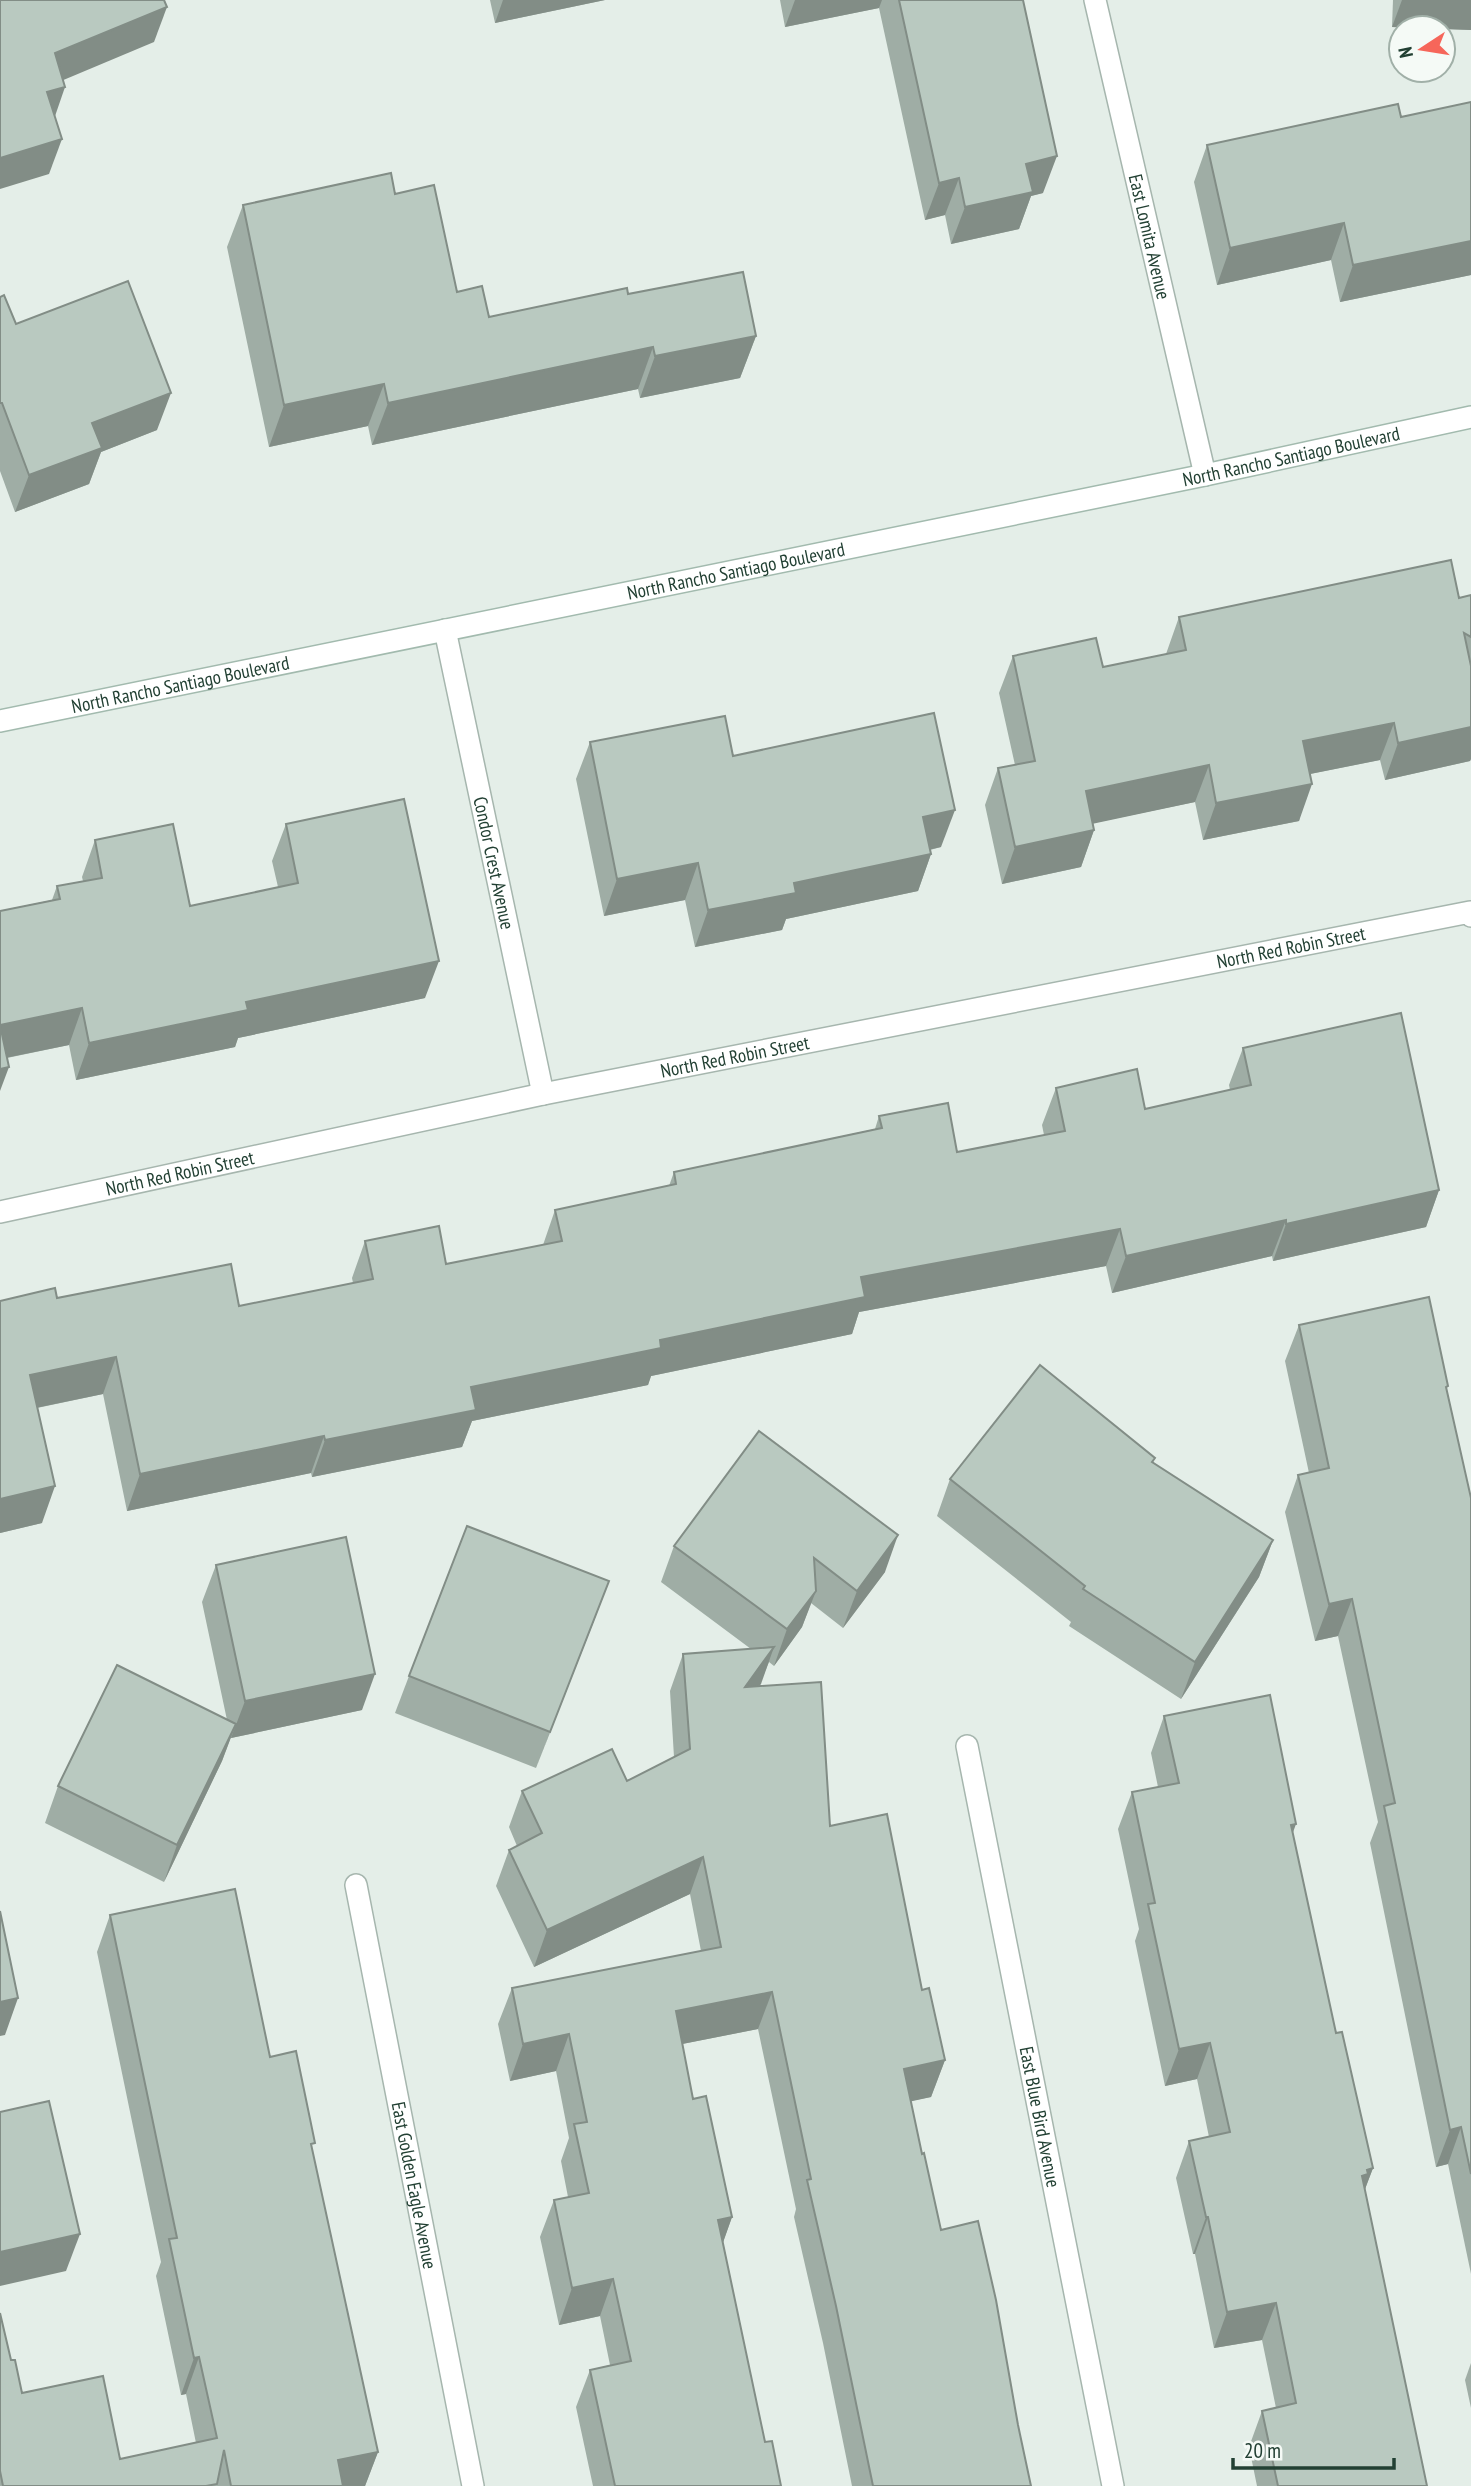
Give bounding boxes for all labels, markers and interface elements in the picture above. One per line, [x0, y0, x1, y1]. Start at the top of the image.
north arrow [1387, 14, 1457, 84]
text: N [1393, 45, 1418, 60]
street label: East Lomita Avenue [1124, 172, 1176, 302]
street label: North Rancho Santiago Boulevard [1180, 421, 1402, 491]
street label: North Rancho Santiago Boulevard [625, 537, 847, 605]
street label: North Rancho Santiago Boulevard [69, 650, 291, 718]
street label: Condor Crest Avenue [468, 794, 520, 932]
street label: North Red Robin Street [1215, 921, 1368, 973]
street label: North Red Robin Street [658, 1030, 812, 1083]
street label: North Red Robin Street [103, 1145, 257, 1201]
street label: East Blue Bird Avenue [1015, 2044, 1066, 2190]
street label: East Golden Eagle Avenue [386, 2100, 443, 2271]
scale bar [1233, 2426, 1394, 2470]
text: 20 m [1244, 2437, 1281, 2464]

